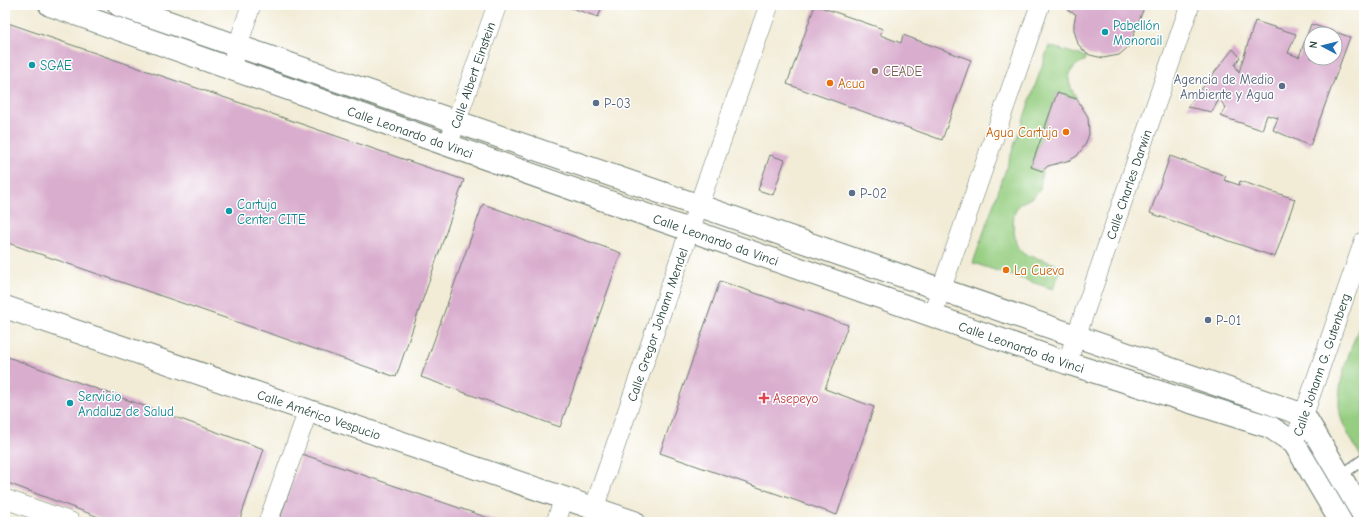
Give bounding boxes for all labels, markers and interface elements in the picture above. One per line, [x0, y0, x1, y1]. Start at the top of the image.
place label: Pabellón Monorail [1113, 18, 1162, 48]
street label: Calle Albert Einstein [447, 20, 498, 131]
north arrow [1303, 26, 1343, 66]
marker: Pabellón Monorail [1100, 27, 1110, 37]
text: N [1307, 40, 1320, 49]
place label: SGAE [40, 58, 72, 73]
marker: SGAE [27, 60, 37, 70]
place label: CEADE [883, 64, 923, 79]
marker: CEADE [870, 66, 880, 76]
place label: Agencia de Medio Ambiente y Agua [1174, 72, 1274, 102]
place label: Acua [838, 76, 865, 91]
marker: Acua [825, 78, 835, 88]
marker: Agencia de Medio Ambiente y Agua [1277, 81, 1287, 91]
place label: P-03 [604, 96, 631, 111]
marker: P-03 [591, 98, 601, 108]
street label: Calle Leonardo da Vinci [345, 103, 475, 161]
place label: Agua Cartuja [986, 125, 1058, 140]
marker: Agua Cartuja [1061, 127, 1071, 137]
street label: Calle Charles Darwin [1103, 127, 1155, 241]
place label: P-02 [860, 186, 887, 201]
marker: P-02 [847, 188, 857, 198]
place label: Cartuja Center CITE [237, 197, 306, 227]
marker: Cartuja Center CITE [224, 206, 234, 216]
street label: Calle Leonardo da Vinci [651, 211, 781, 269]
street label: Calle Gregor Johann Mendel [624, 246, 691, 404]
place label: La Cueva [1014, 263, 1064, 278]
marker: La Cueva [1001, 265, 1011, 275]
street label: Calle Johann G. Gutenberg [1290, 291, 1353, 438]
place label: P-01 [1216, 313, 1241, 328]
marker: P-01 [1203, 315, 1213, 325]
street label: Calle Leonardo da Vinci [957, 318, 1086, 376]
street label: Calle Américo Vespucio [255, 387, 383, 443]
place label: Servicio Andaluz de Salud [78, 389, 174, 419]
place label: Asepeyo [773, 391, 818, 406]
marker: Asepeyo [758, 392, 770, 404]
marker: Servicio Andaluz de Salud [65, 398, 75, 408]

